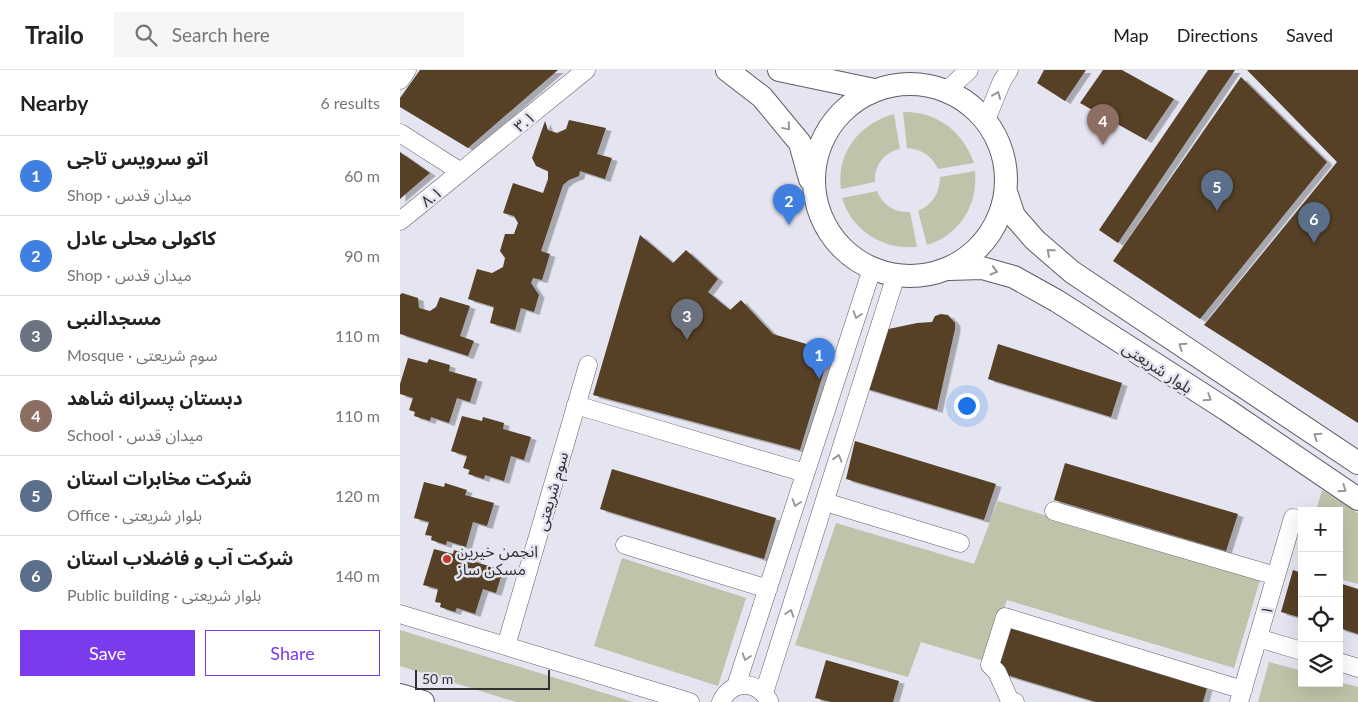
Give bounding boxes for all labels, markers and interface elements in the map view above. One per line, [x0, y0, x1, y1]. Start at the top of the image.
search box [114, 12, 464, 57]
text: Trailo [25, 20, 84, 49]
icon: search [132, 21, 160, 49]
text: Search here [172, 23, 270, 46]
text: Map [1113, 24, 1149, 46]
text: Directions [1177, 24, 1258, 46]
text: Saved [1286, 24, 1333, 46]
text: Nearby [20, 90, 88, 115]
one-way arrow [991, 91, 1001, 99]
text: 6 results [320, 93, 380, 112]
pin: 4 [1087, 104, 1119, 145]
street label: ۳.۱ [509, 107, 539, 135]
one-way arrow [782, 122, 791, 131]
text: اتو سرویس تاجی [67, 146, 208, 169]
text: 1 [31, 166, 41, 185]
text: 60 m [344, 166, 380, 185]
pin: 5 [1201, 170, 1233, 211]
street label: ۸.۱ [416, 182, 446, 210]
pin: 2 [773, 184, 805, 225]
text: Shop · میدان قدس [67, 185, 192, 204]
pin: 6 [1298, 202, 1330, 243]
text: کاکولی محلی عادل [67, 226, 216, 249]
text: 2 [31, 246, 41, 265]
text: 90 m [344, 246, 380, 265]
one-way arrow [1046, 249, 1055, 258]
text: Shop · میدان قدس [67, 265, 192, 284]
one-way arrow [989, 266, 998, 276]
pin: 3 [671, 299, 703, 340]
text: مسجدالنبی [67, 306, 161, 329]
one-way arrow [853, 310, 863, 319]
text: 3 [31, 326, 41, 345]
text: 110 m [335, 326, 380, 345]
street label: بلوار شریعتی [1119, 337, 1197, 398]
pin: 1 [803, 338, 835, 379]
one-way arrow [1179, 342, 1188, 352]
text: Mosque · سوم شریعتی [67, 345, 218, 364]
text: دبستان پسرانه شاهد [67, 386, 243, 409]
one-way arrow [1203, 392, 1212, 402]
your location [954, 393, 980, 419]
text: 4 [31, 406, 41, 425]
text: 110 m [335, 406, 380, 425]
text: School · میدان قدس [67, 425, 203, 444]
one-way arrow [1314, 433, 1323, 442]
street label: سوم شریعتی [531, 449, 575, 534]
one-way arrow [833, 455, 843, 463]
text: شرکت مخابرات استان [67, 466, 252, 489]
one-way arrow [1337, 483, 1347, 492]
text: 5 [31, 486, 41, 505]
text: 120 m [335, 486, 380, 505]
one-way arrow [791, 498, 801, 507]
text: Office · بلوار شریعتی [67, 505, 202, 524]
map controls [1298, 507, 1343, 687]
button: + [1298, 507, 1343, 552]
place label: انجمن خیرین مسکن ساز [456, 541, 538, 579]
text: شرکت آب و فاضلاب استان [67, 546, 293, 569]
button: − [1298, 552, 1343, 597]
marker: انجمن خیرین مسکن ساز [441, 553, 453, 565]
text: 6 [31, 566, 41, 585]
text: 140 m [335, 566, 380, 585]
text: Public building · بلوار شریعتی [67, 585, 261, 604]
button: locate [1298, 597, 1343, 642]
street label: ۱ [1256, 603, 1276, 617]
one-way arrow [784, 610, 794, 618]
button: Save [20, 630, 195, 676]
button: Share [205, 630, 380, 676]
button: layers [1298, 642, 1343, 687]
one-way arrow [741, 653, 751, 661]
scale bar [415, 667, 550, 690]
text: 50 m [422, 670, 453, 687]

